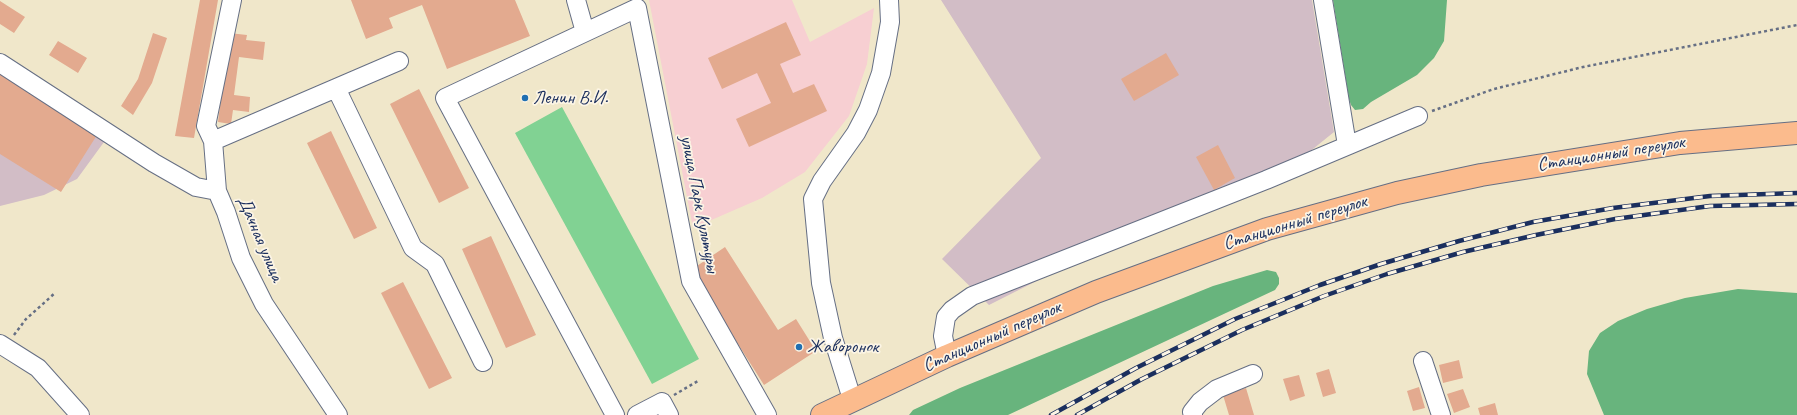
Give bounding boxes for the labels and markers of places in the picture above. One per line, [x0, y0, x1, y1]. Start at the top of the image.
place label: Ленин В.И. [533, 87, 608, 109]
marker: Ленин В.И. [520, 93, 530, 103]
place label: Жаворонок [807, 336, 878, 358]
marker: Жаворонок [794, 342, 804, 352]

